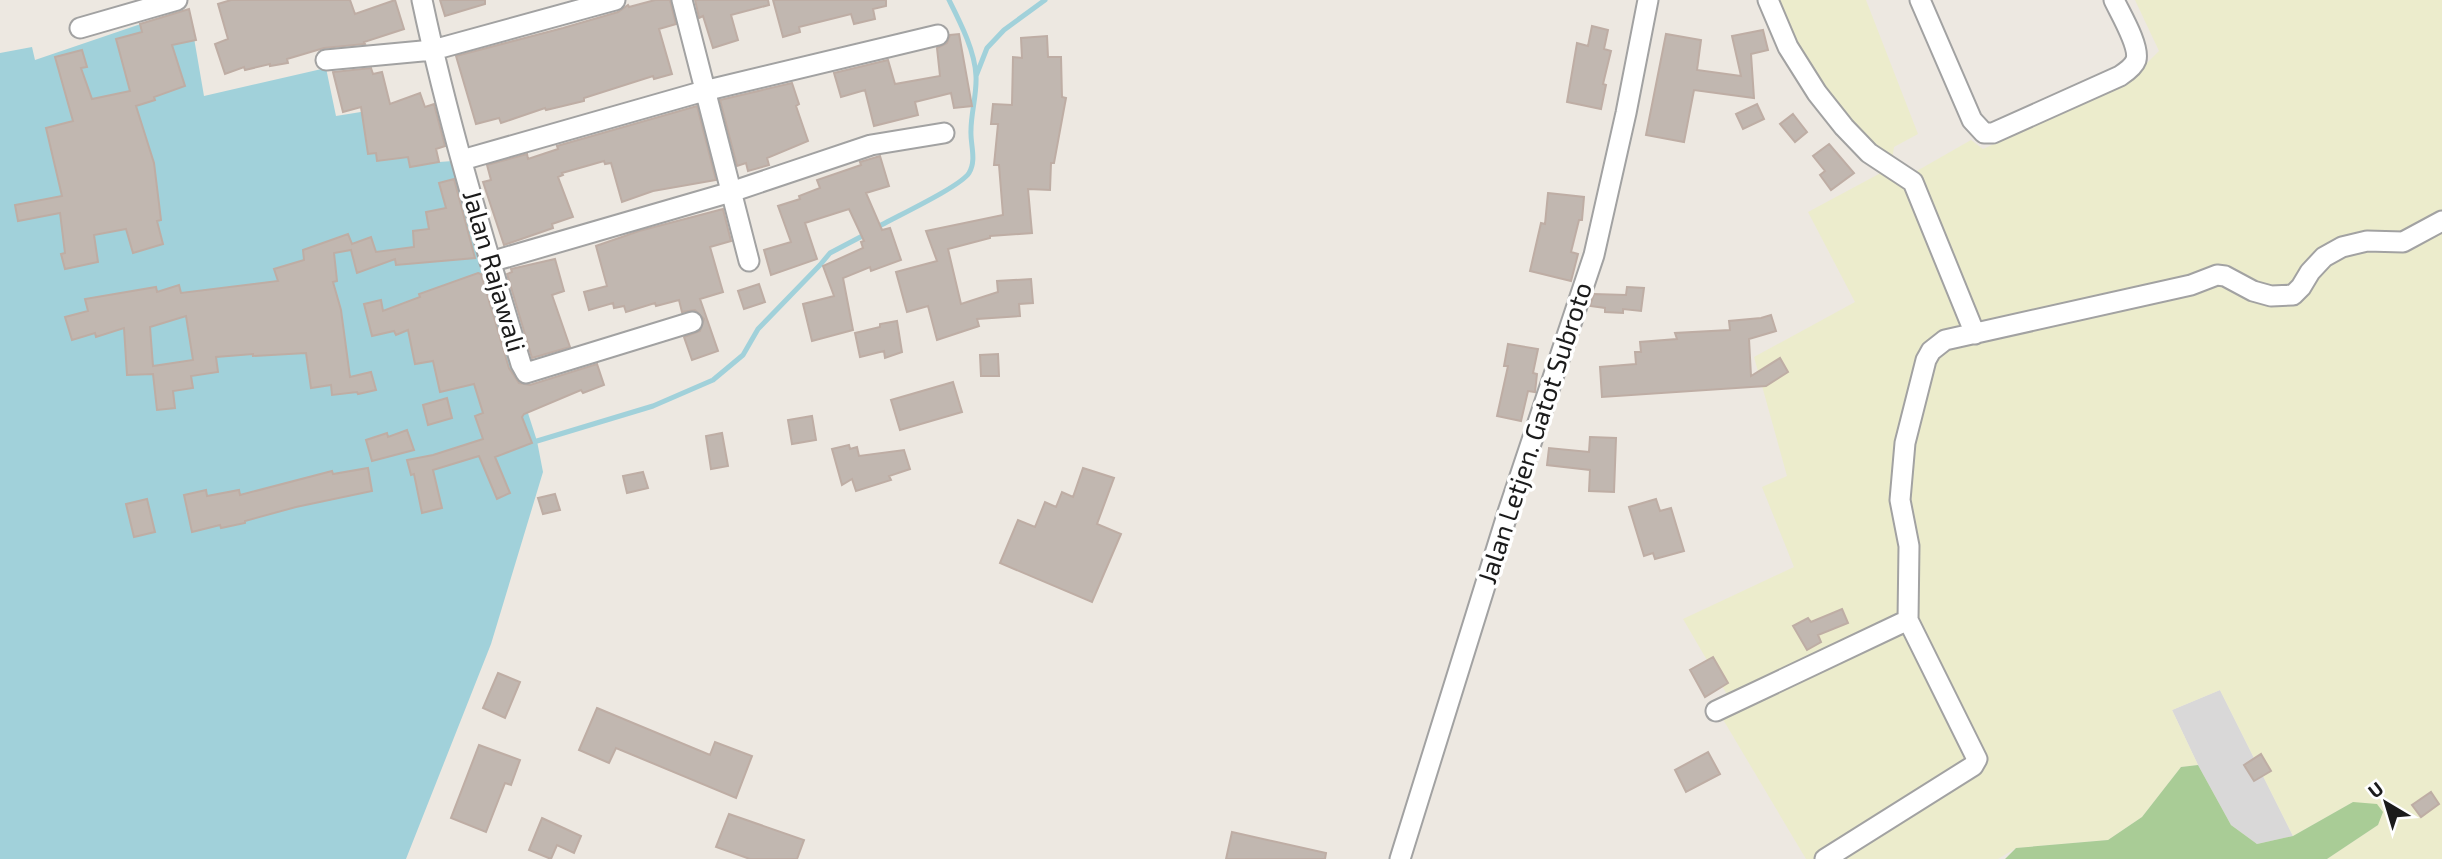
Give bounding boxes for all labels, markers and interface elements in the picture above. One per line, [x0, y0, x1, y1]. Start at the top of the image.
street label: Jalan Rajawali [458, 186, 533, 355]
street label: Jalan Letjen. Gatot Subroto [1470, 278, 1597, 587]
north arrow [2351, 768, 2421, 838]
text: U [2363, 776, 2387, 802]

